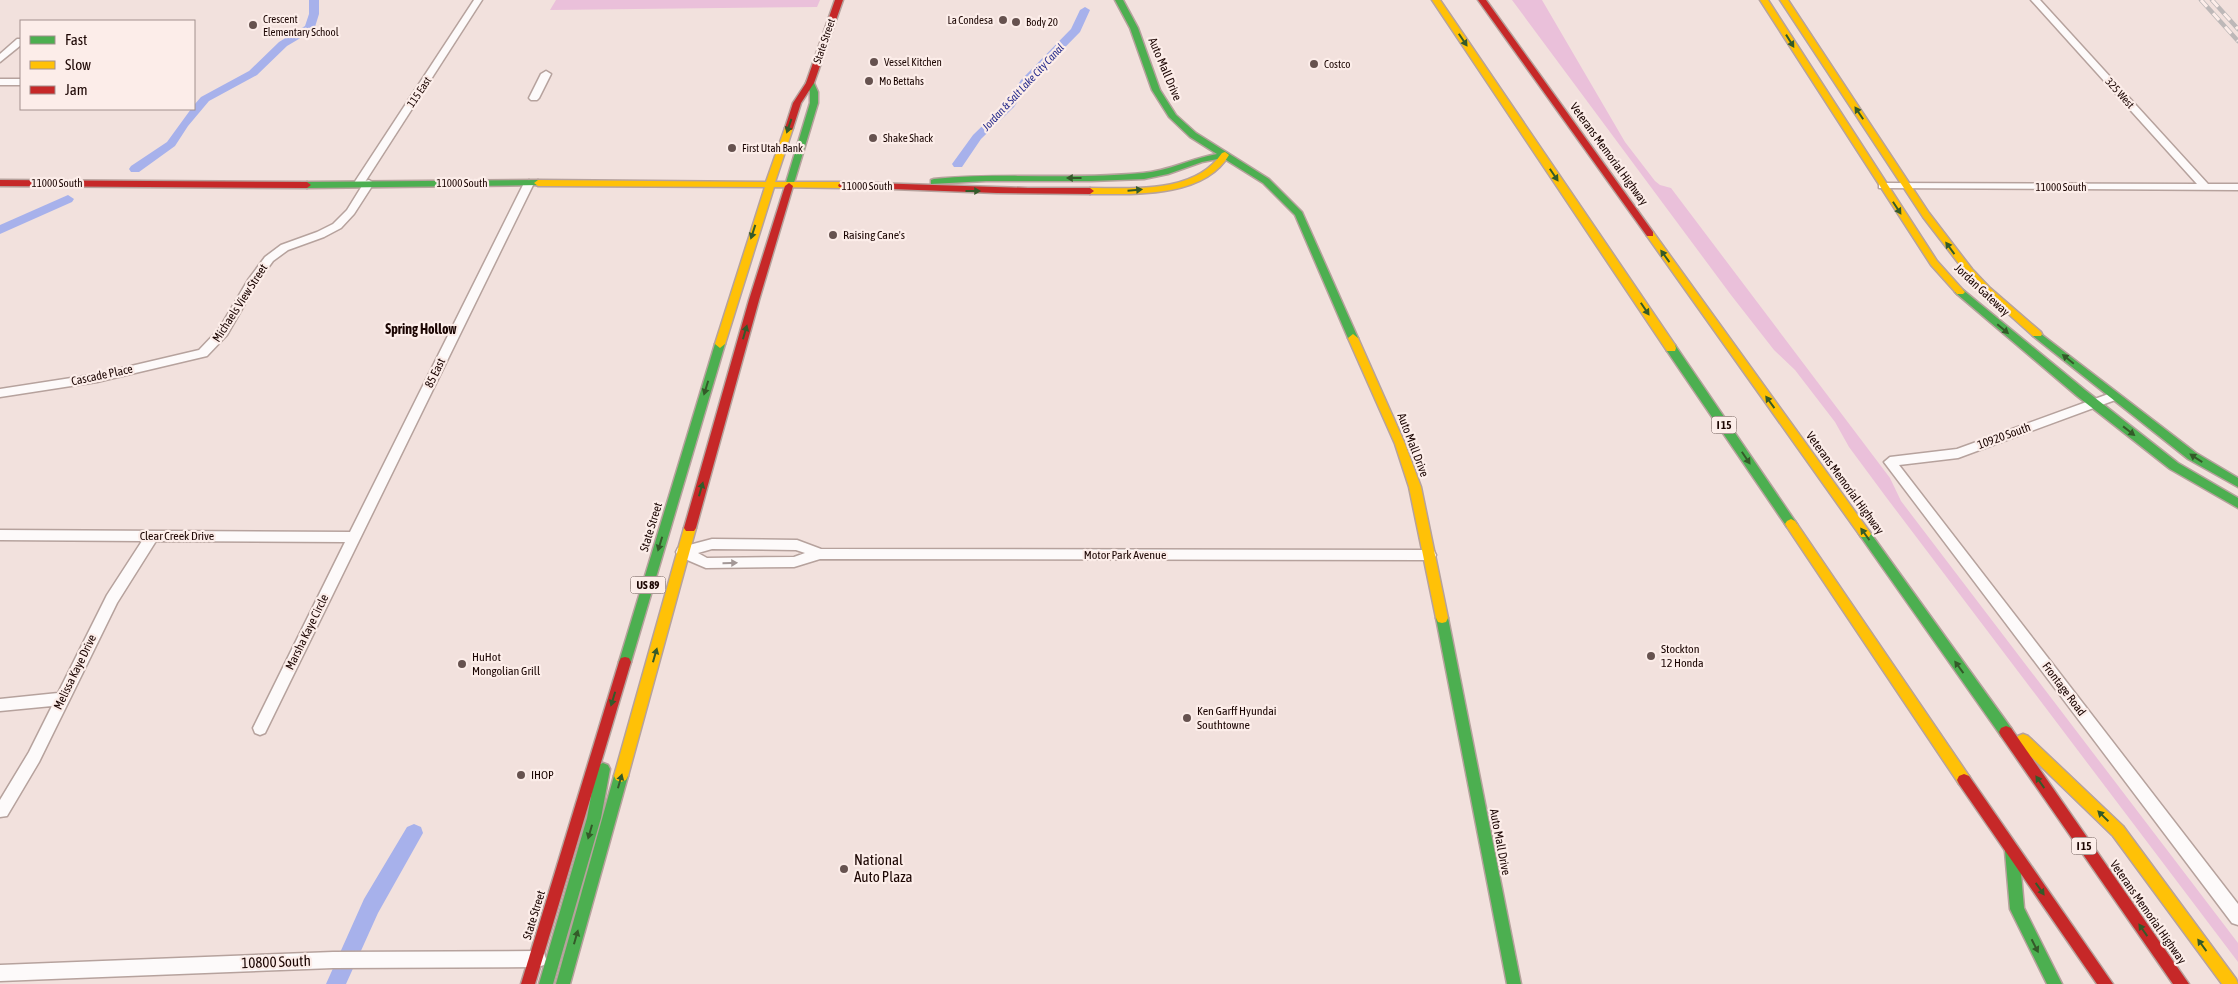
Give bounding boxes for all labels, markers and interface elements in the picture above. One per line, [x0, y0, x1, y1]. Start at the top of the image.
place label: Crescent Elementary School [263, 13, 339, 38]
place label: La Condesa [947, 14, 993, 26]
marker: La Condesa [997, 14, 1009, 26]
marker: Body 20 [1010, 16, 1022, 28]
place label: Body 20 [1026, 16, 1058, 28]
street label: State Street [811, 17, 837, 65]
marker: Crescent Elementary School [247, 19, 259, 31]
legend [20, 20, 195, 110]
text: Fast [65, 31, 87, 48]
one-way arrow [1458, 34, 1468, 47]
street label: Auto Mall Drive [1145, 35, 1185, 103]
one-way arrow [1786, 35, 1795, 48]
water label: Jordan & Salt Lake City Canal [979, 41, 1066, 133]
text: Slow [65, 56, 91, 73]
marker: Vessel Kitchen [868, 56, 880, 68]
place label: Vessel Kitchen [884, 56, 942, 68]
marker: Costco [1308, 58, 1320, 70]
place label: Costco [1324, 58, 1350, 70]
street label: 115 East [405, 75, 433, 109]
marker: Mo Bettahs [863, 75, 875, 87]
place label: Mo Bettahs [879, 75, 924, 87]
street label: 325 West [2103, 75, 2137, 111]
text: Jam [65, 81, 88, 98]
street label: Veterans Memorial Highway [1567, 100, 1651, 208]
one-way arrow [1854, 106, 1864, 120]
one-way arrow [785, 119, 793, 134]
marker: Shake Shack [867, 132, 879, 144]
place label: Shake Shack [883, 132, 933, 144]
marker: First Utah Bank [726, 142, 738, 154]
place label: First Utah Bank [742, 142, 803, 154]
one-way arrow [1549, 168, 1559, 182]
one-way arrow [1066, 174, 1082, 182]
street label: 11000 South [32, 177, 82, 189]
street label: 11000 South [437, 177, 487, 189]
street label: 11000 South [842, 180, 892, 192]
street label: 11000 South [2036, 181, 2086, 193]
one-way arrow [1128, 186, 1144, 194]
one-way arrow [965, 187, 981, 195]
one-way arrow [1892, 201, 1901, 214]
one-way arrow [749, 225, 757, 240]
place label: Raising Cane's [843, 228, 905, 242]
marker: Raising Cane's [827, 229, 839, 241]
one-way arrow [1945, 241, 1955, 255]
one-way arrow [1660, 250, 1671, 263]
street label: Michaels View Street [210, 261, 271, 345]
street label: Jordan Gateway [1952, 261, 2012, 319]
one-way arrow [1640, 303, 1650, 316]
district label: Spring Hollow [385, 321, 457, 337]
one-way arrow [1997, 323, 2009, 334]
one-way arrow [741, 325, 749, 340]
one-way arrow [2062, 353, 2075, 364]
street label: 85 East [422, 355, 448, 390]
street label: Cascade Place [70, 362, 134, 388]
one-way arrow [702, 381, 710, 396]
one-way arrow [1765, 395, 1775, 409]
street label: Auto Mall Drive [1394, 411, 1432, 479]
road number: I 15 [1712, 416, 1736, 434]
street label: 10920 South [1975, 420, 2033, 452]
one-way arrow [2122, 426, 2135, 437]
street label: Veterans Memorial Highway [1803, 429, 1887, 537]
one-way arrow [1741, 452, 1751, 465]
one-way arrow [2190, 454, 2203, 463]
one-way arrow [698, 481, 706, 496]
street label: State Street [637, 500, 665, 553]
one-way arrow [1860, 528, 1870, 541]
street label: Clear Creek Drive [140, 529, 214, 543]
one-way arrow [655, 536, 663, 551]
street label: Motor Park Avenue [1084, 548, 1166, 562]
one-way arrow [722, 559, 738, 567]
road number: US 89 [630, 576, 666, 594]
street label: Marsha Kaye Circle [283, 592, 331, 672]
street label: Melissa Kaye Drive [51, 632, 99, 712]
place label: Stockton 12 Honda [1661, 642, 1704, 670]
one-way arrow [651, 648, 659, 663]
place label: HuHot Mongolian Grill [472, 650, 541, 678]
marker: Stockton 12 Honda [1645, 650, 1657, 662]
marker: HuHot Mongolian Grill [456, 658, 468, 670]
street label: Frontage Road [2039, 659, 2089, 719]
one-way arrow [1954, 660, 1964, 674]
one-way arrow [609, 692, 617, 707]
place label: Ken Garff Hyundai Southtowne [1197, 704, 1277, 732]
marker: Ken Garff Hyundai Southtowne [1181, 712, 1193, 724]
place label: IHOP [531, 768, 554, 782]
marker: IHOP [515, 769, 527, 781]
one-way arrow [616, 773, 624, 788]
one-way arrow [2035, 776, 2045, 789]
street label: Auto Mall Drive [1487, 808, 1513, 876]
one-way arrow [2097, 810, 2109, 822]
one-way arrow [585, 825, 593, 840]
road number: I 15 [2072, 838, 2096, 854]
place label: National Auto Plaza [854, 851, 913, 885]
street label: Veterans Memorial Highway [2107, 858, 2189, 966]
marker: National Auto Plaza [838, 863, 850, 875]
one-way arrow [2035, 883, 2045, 896]
street label: State Street [520, 888, 548, 941]
one-way arrow [2138, 923, 2148, 937]
one-way arrow [572, 929, 580, 945]
one-way arrow [2197, 938, 2207, 952]
one-way arrow [2031, 939, 2039, 953]
street label: 10800 South [241, 952, 311, 971]

